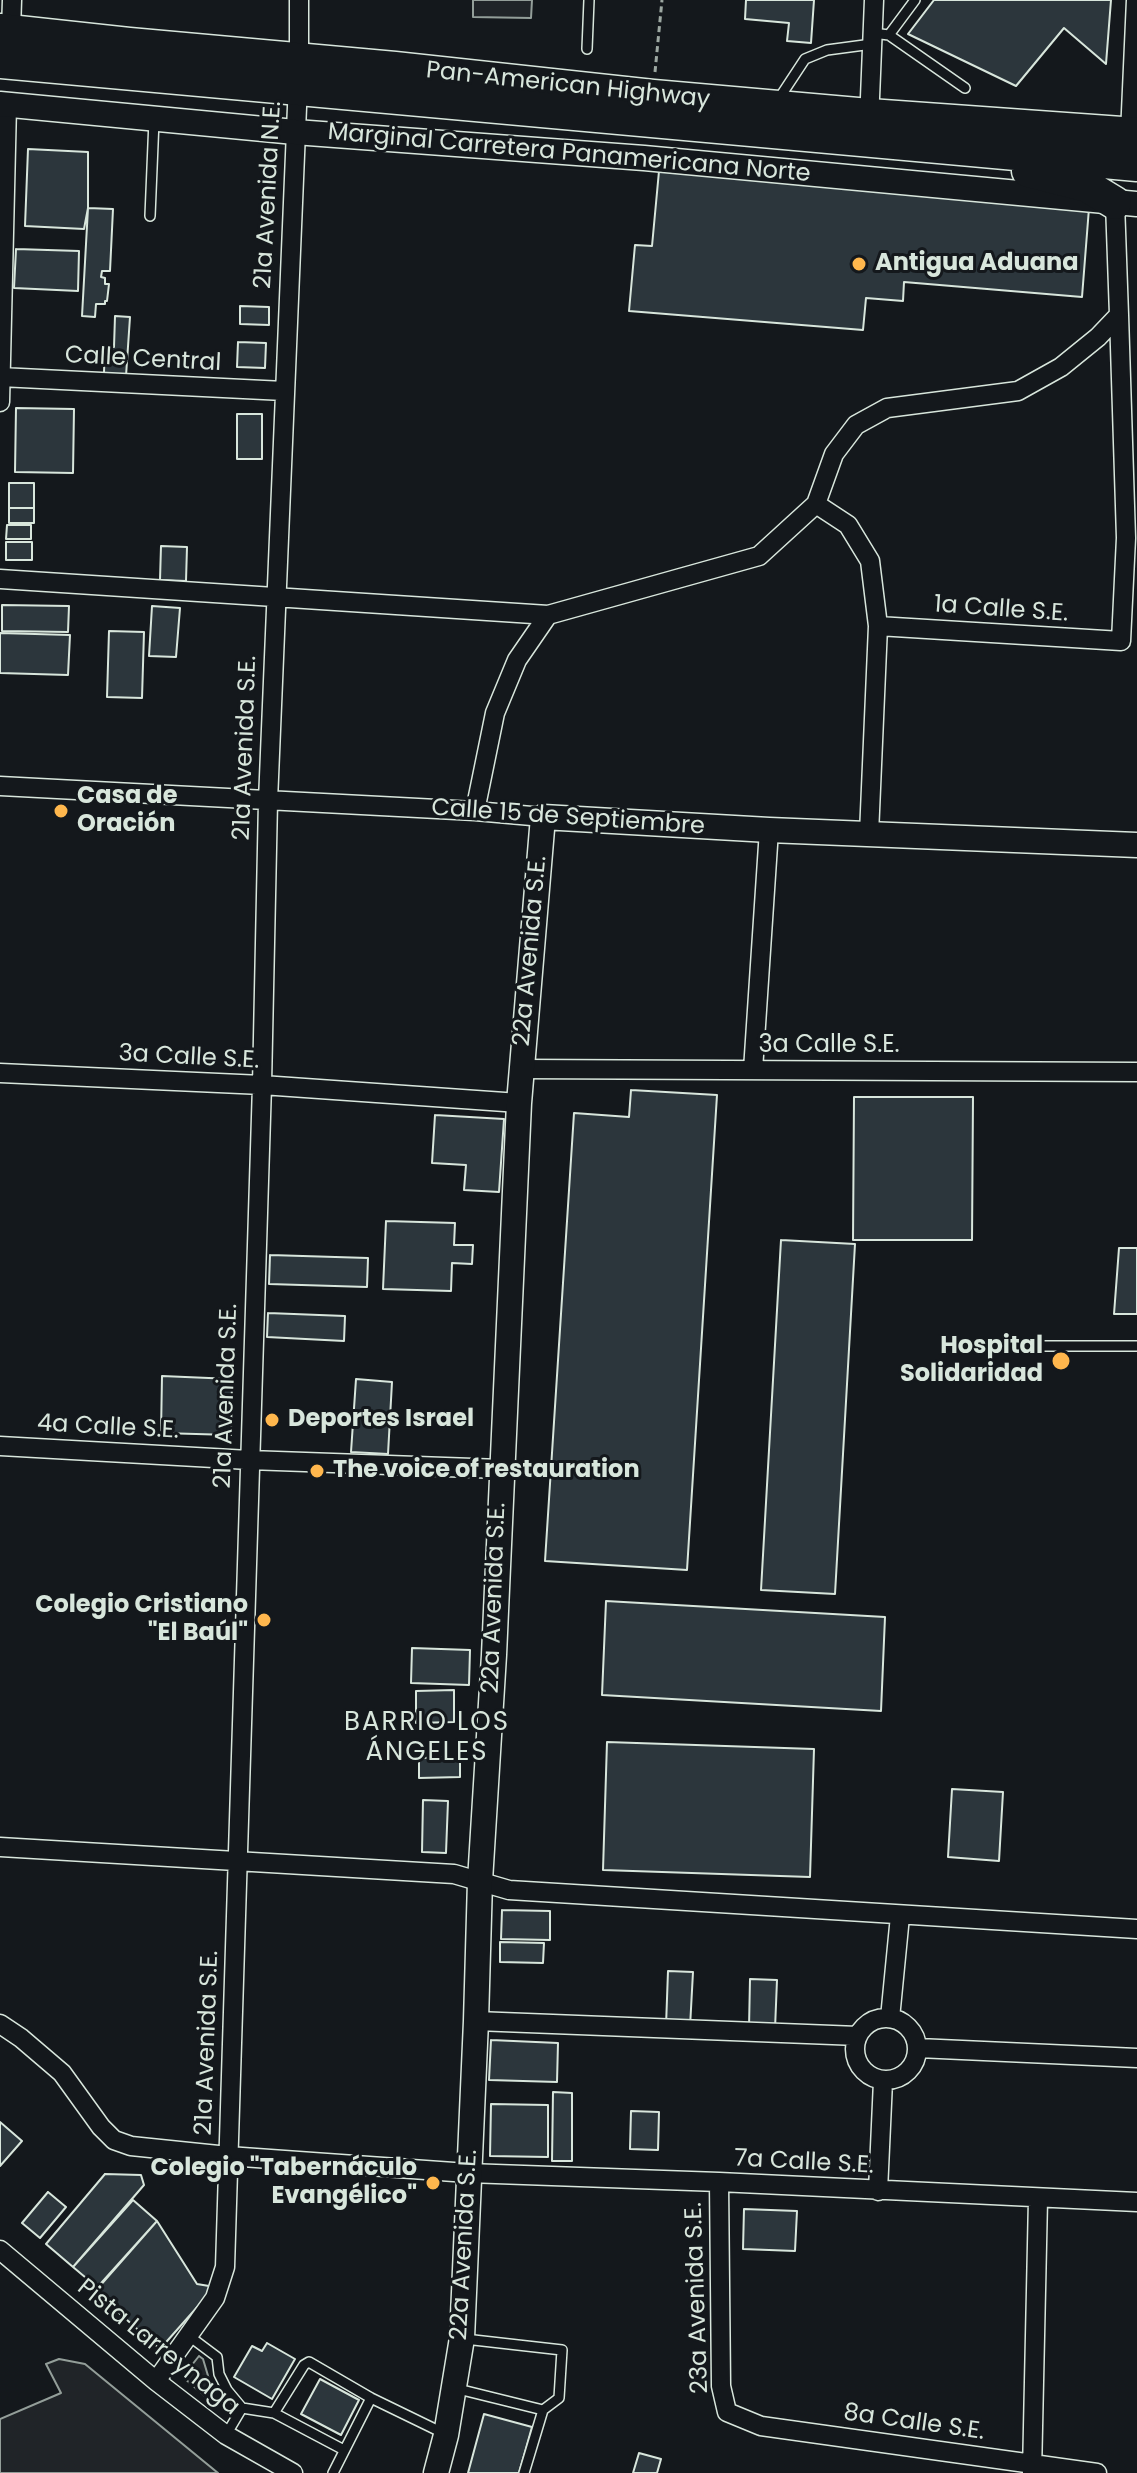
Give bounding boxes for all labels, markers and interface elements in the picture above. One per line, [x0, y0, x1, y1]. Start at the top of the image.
street label: Pan-American Highway [425, 57, 711, 115]
street label: 21a Avenida N.E. [250, 100, 288, 290]
street label: Marginal Carretera Panamericana Norte [326, 119, 812, 189]
place label: Antigua Aduana [875, 250, 1078, 278]
marker: Antigua Aduana [850, 255, 868, 273]
street label: Calle Central [64, 342, 222, 378]
street label: 1a Calle S.E. [933, 591, 1069, 629]
street label: 21a Avenida S.E. [228, 655, 264, 841]
place label: Casa de Oración [77, 783, 177, 839]
street label: Calle 15 de Septiembre [430, 794, 706, 842]
marker: Casa de Oración [52, 802, 70, 820]
street label: 22a Avenida S.E. [508, 854, 554, 1048]
street label: 3a Calle S.E. [758, 1032, 900, 1060]
street label: 3a Calle S.E. [118, 1040, 260, 1076]
street label: 21a Avenida S.E. [209, 1303, 245, 1489]
place label: Hospital Solidaridad [900, 1333, 1043, 1389]
marker: Hospital Solidaridad [1050, 1350, 1072, 1372]
place label: Deportes Israel [288, 1406, 474, 1434]
street label: 4a Calle S.E. [36, 1410, 180, 1446]
marker: Deportes Israel [263, 1411, 281, 1429]
place label: The voice of restauration [333, 1457, 640, 1485]
marker: The voice of restauration [308, 1462, 326, 1480]
street label: 22a Avenida S.E. [477, 1502, 513, 1694]
place label: Colegio Cristiano "El Baúl" [35, 1592, 248, 1648]
marker: Colegio Cristiano "El Baúl" [255, 1611, 273, 1629]
district label: BARRIO LOS ÁNGELES [344, 1707, 510, 1768]
street label: 21a Avenida S.E. [190, 1950, 226, 2136]
street label: 7a Calle S.E. [733, 2145, 875, 2181]
street label: 22a Avenida S.E. [446, 2149, 484, 2341]
place label: Colegio "Tabernáculo Evangélico" [151, 2155, 417, 2211]
marker: Colegio "Tabernáculo Evangélico" [424, 2174, 442, 2192]
street label: 23a Avenida S.E. [680, 2202, 716, 2394]
street label: Pista Larreynaga [71, 2274, 245, 2422]
street label: 8a Calle S.E. [842, 2399, 986, 2447]

